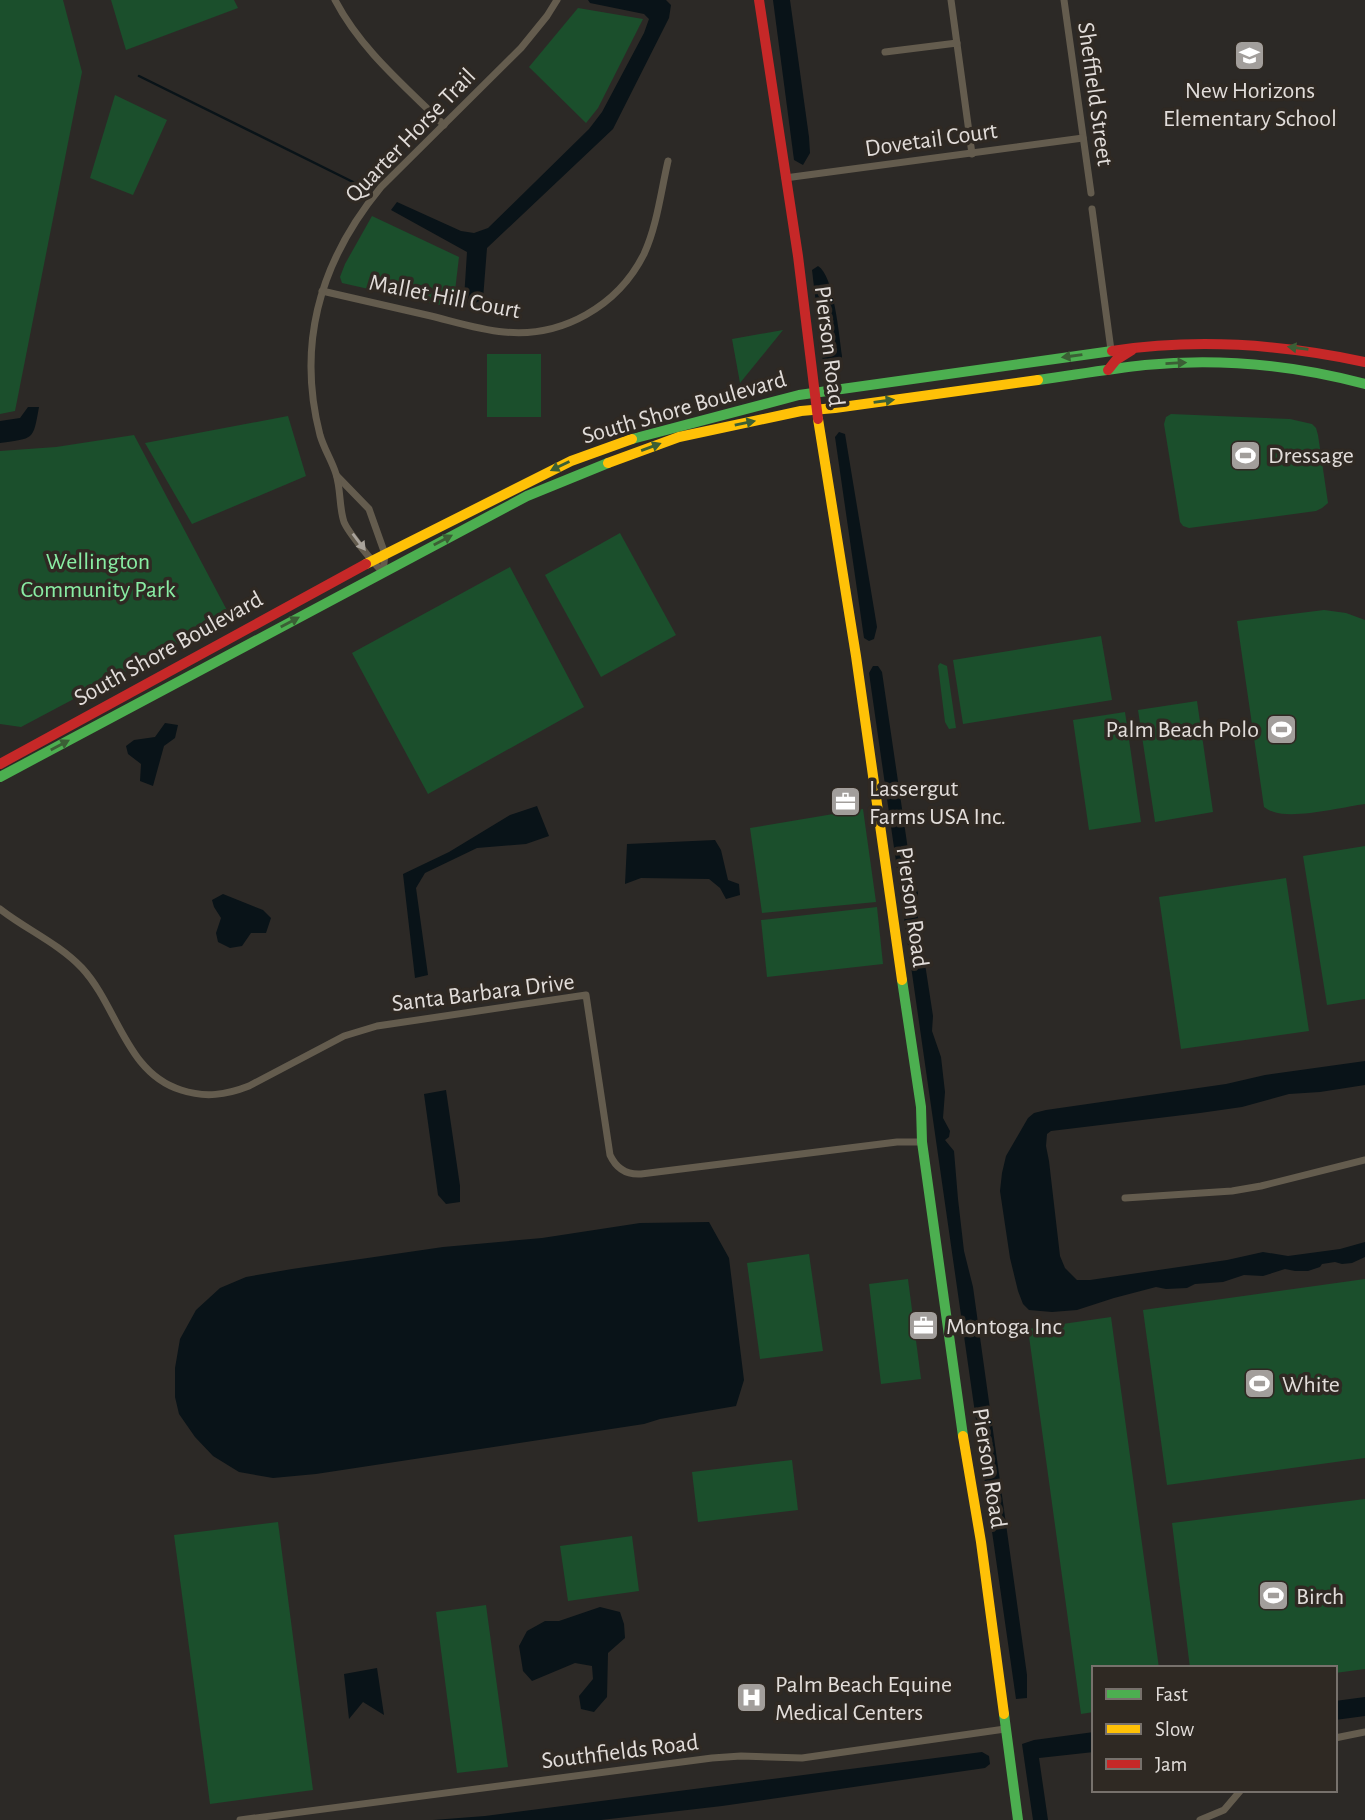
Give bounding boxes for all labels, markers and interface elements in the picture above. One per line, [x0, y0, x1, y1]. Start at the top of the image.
street label: Sheffield Street [1073, 21, 1117, 168]
school or university icon: New Horizons Elementary School [1233, 39, 1267, 73]
street label: Quarter Horse Trail [341, 64, 480, 207]
place label: New Horizons Elementary School [1163, 79, 1337, 131]
street label: Dovetail Court [863, 119, 999, 161]
street label: Mallet Hill Court [367, 271, 523, 323]
street label: Pierson Road [810, 284, 848, 408]
one-way arrow [1287, 343, 1309, 354]
one-way arrow [1061, 351, 1083, 362]
one-way arrow [1166, 357, 1188, 368]
street label: South Shore Boulevard [579, 367, 789, 449]
one-way arrow [873, 395, 895, 406]
one-way arrow [734, 417, 756, 428]
sports icon: Dressage [1228, 438, 1262, 472]
one-way arrow [640, 441, 661, 452]
place label: Dressage [1268, 444, 1354, 468]
one-way arrow [550, 460, 570, 471]
one-way arrow [351, 533, 365, 551]
one-way arrow [434, 534, 453, 546]
park label: Wellington Community Park [20, 550, 176, 602]
street label: South Shore Boulevard [70, 587, 267, 711]
one-way arrow [280, 616, 300, 628]
sports icon: Palm Beach Polo [1265, 712, 1299, 746]
place label: Palm Beach Polo [1106, 718, 1259, 742]
one-way arrow [50, 739, 70, 751]
place label: Lassergut Farms USA Inc. [869, 777, 1006, 829]
office icon: Lassergut Farms USA Inc. [829, 785, 863, 819]
street label: Pierson Road [892, 845, 932, 969]
street label: Santa Barbara Drive [390, 970, 576, 1016]
office icon: Montoga Inc [906, 1309, 940, 1343]
place label: Montoga Inc [946, 1315, 1062, 1339]
sports icon: White [1242, 1367, 1276, 1401]
place label: White [1282, 1373, 1340, 1397]
street label: Pierson Road [968, 1406, 1010, 1530]
sports icon: Birch [1256, 1579, 1290, 1613]
place label: Birch [1296, 1585, 1344, 1609]
legend [1092, 1666, 1337, 1792]
place label: Palm Beach Equine Medical Centers [775, 1673, 952, 1725]
hospital icon: Palm Beach Equine Medical Centers [735, 1681, 769, 1715]
text: Fast [1155, 1684, 1188, 1705]
text: Slow [1155, 1719, 1194, 1740]
street label: Southfields Road [540, 1730, 700, 1774]
text: Jam [1155, 1754, 1187, 1775]

